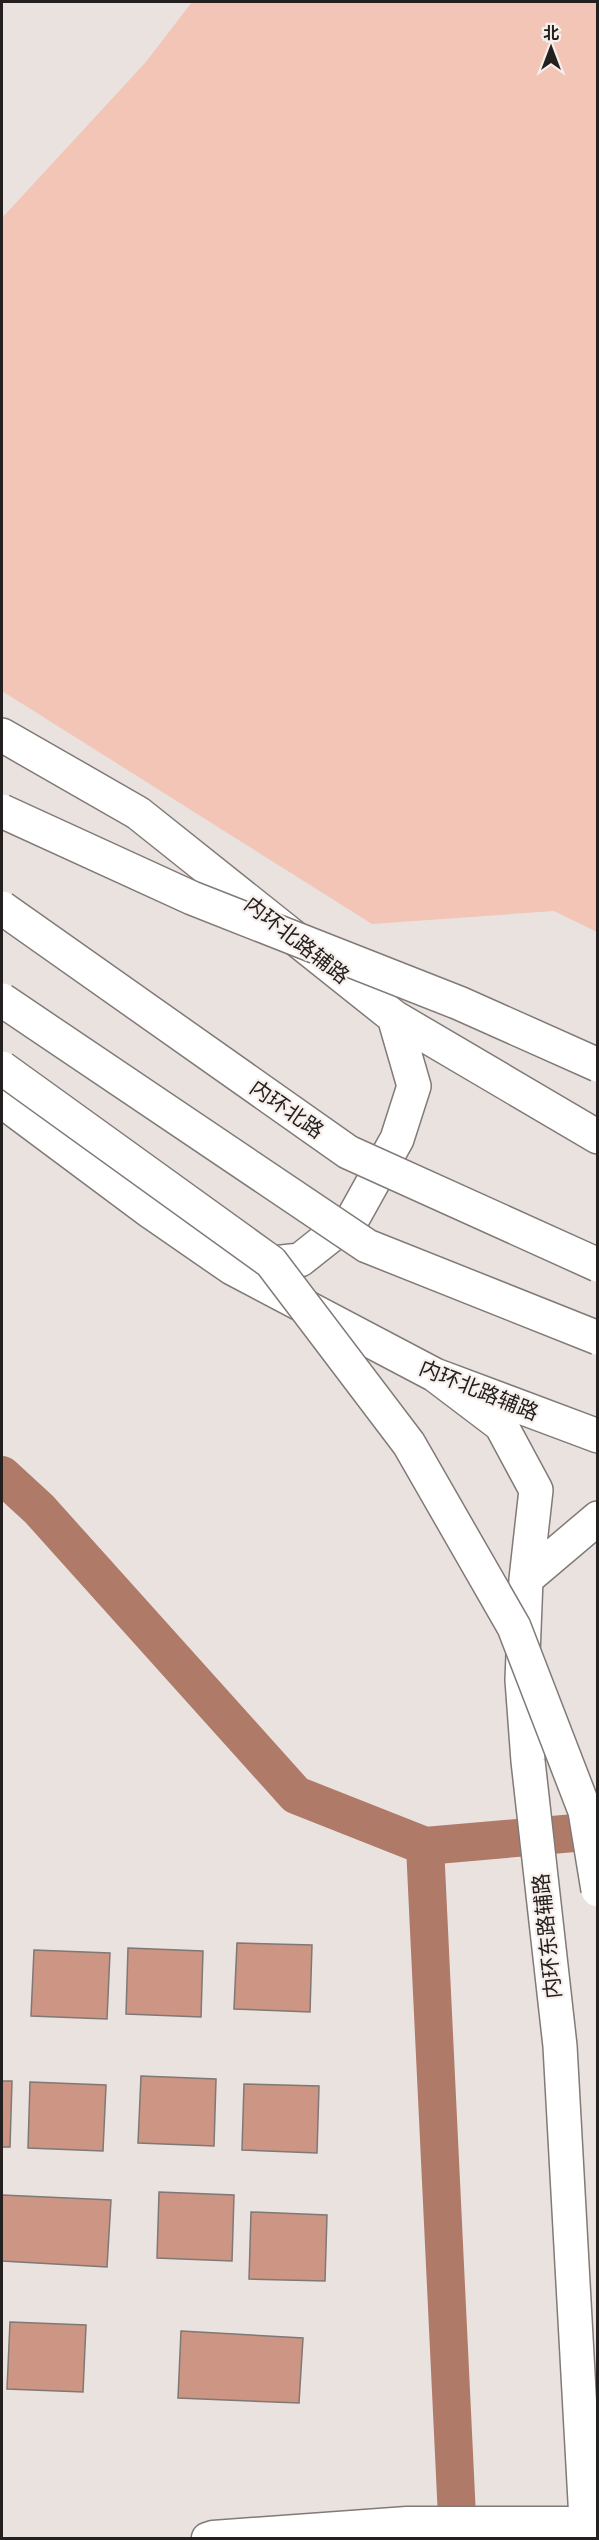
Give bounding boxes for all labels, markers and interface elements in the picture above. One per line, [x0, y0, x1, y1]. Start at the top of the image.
north arrow [521, 18, 581, 78]
text: 北 [543, 25, 559, 42]
street label: 内环北路辅路 [240, 892, 354, 988]
street label: 内环北路 [246, 1075, 328, 1143]
street label: 内环北路辅路 [416, 1356, 542, 1424]
street label: 内环东路辅路 [529, 1872, 565, 2000]

